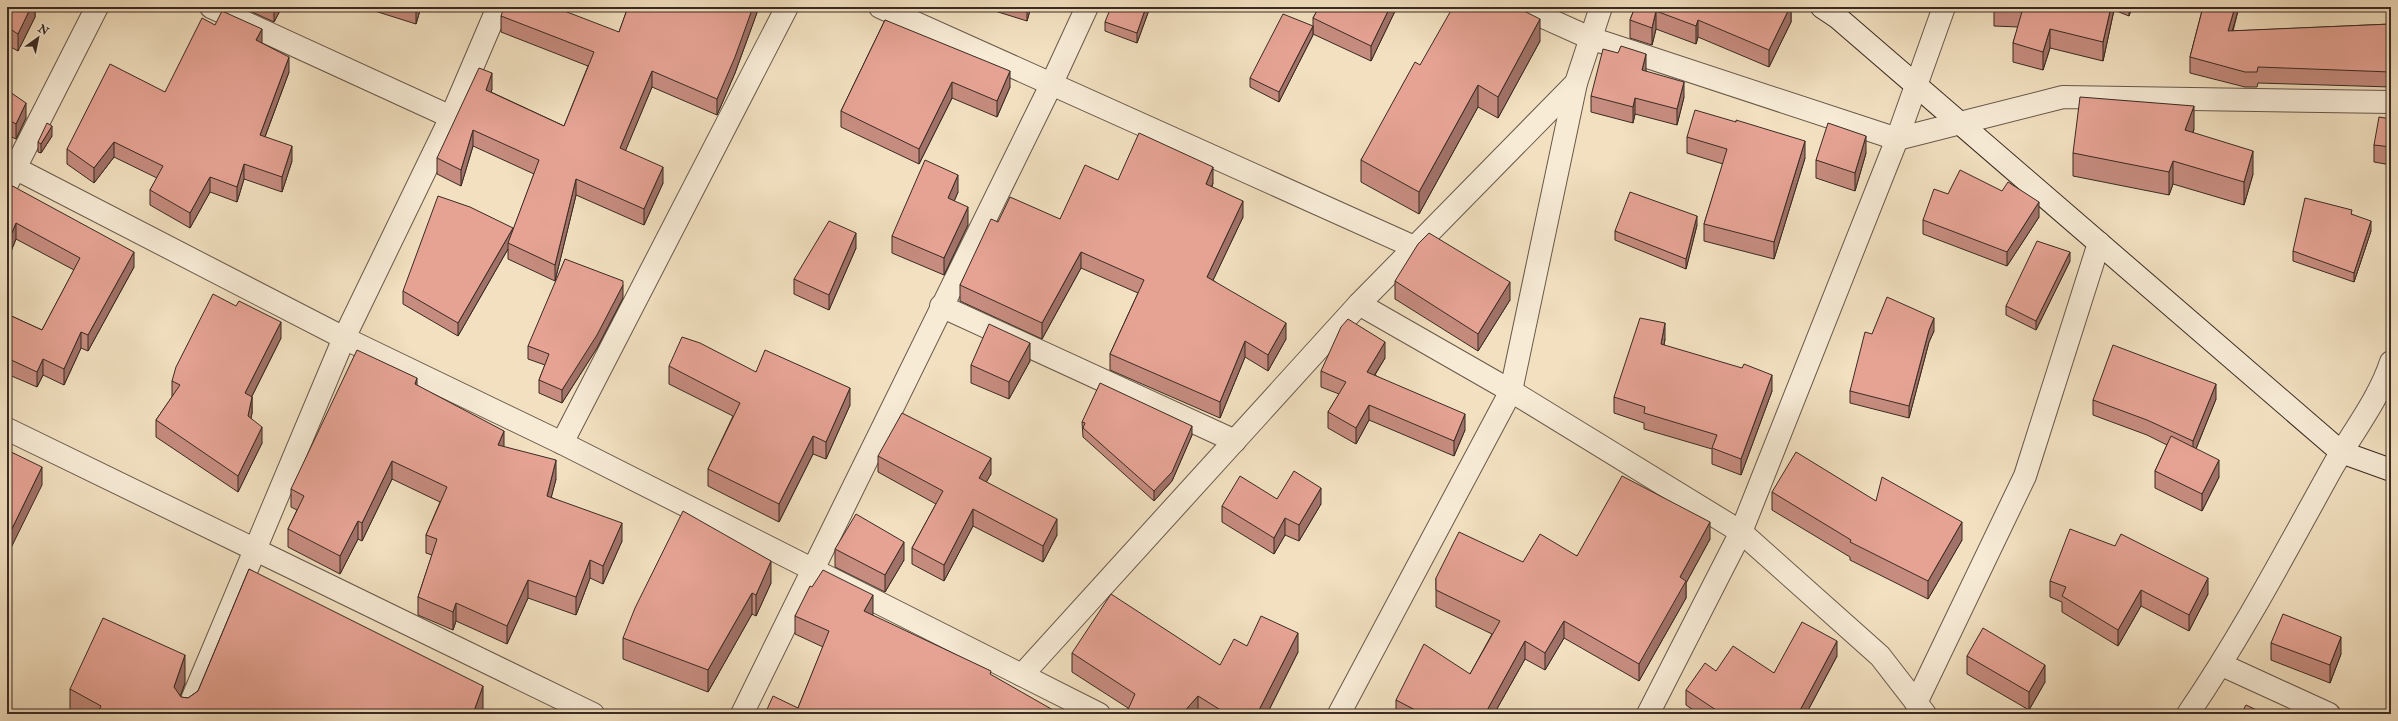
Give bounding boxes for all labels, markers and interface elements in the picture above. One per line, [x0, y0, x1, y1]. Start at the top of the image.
north arrow [18, 18, 58, 58]
text: N [35, 21, 52, 39]

